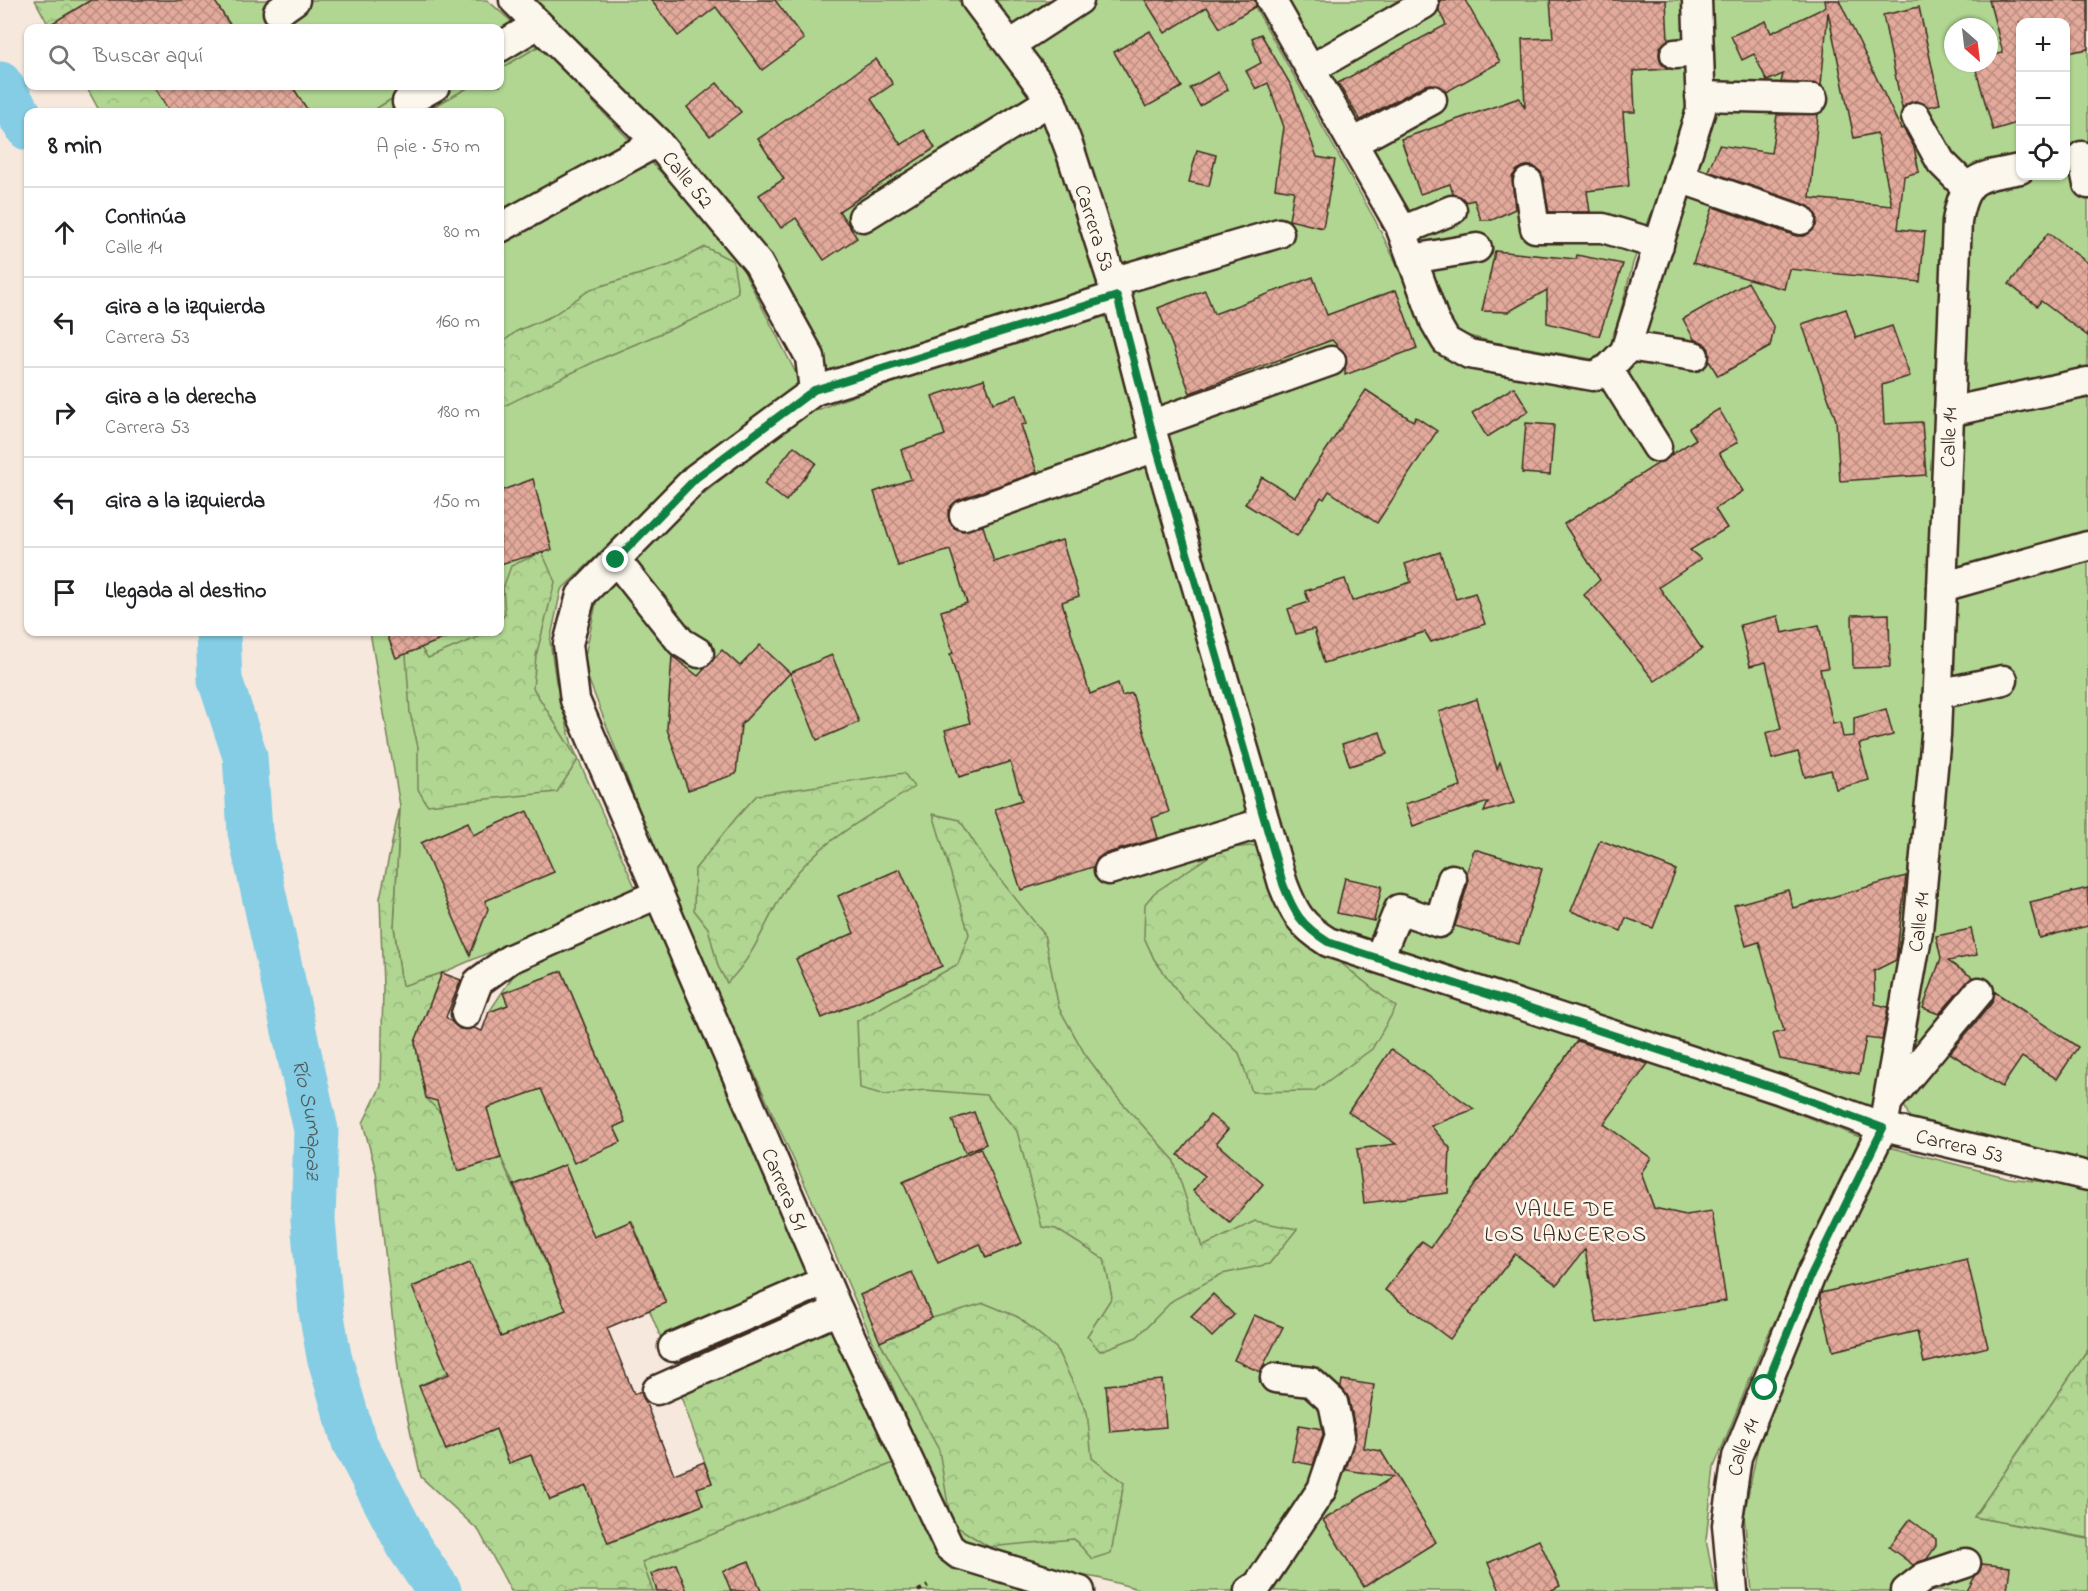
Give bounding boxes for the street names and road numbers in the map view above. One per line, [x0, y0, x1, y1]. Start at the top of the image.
street label: Calle 52 [654, 145, 720, 216]
street label: Carrera 53 [1065, 181, 1121, 275]
street label: Calle 14 [1934, 406, 1966, 468]
street label: Calle 14 [1901, 891, 1939, 955]
street label: Carrera 53 [1912, 1122, 2006, 1172]
street label: Carrera 51 [752, 1144, 814, 1236]
street label: Calle 14 [1721, 1414, 1768, 1478]

